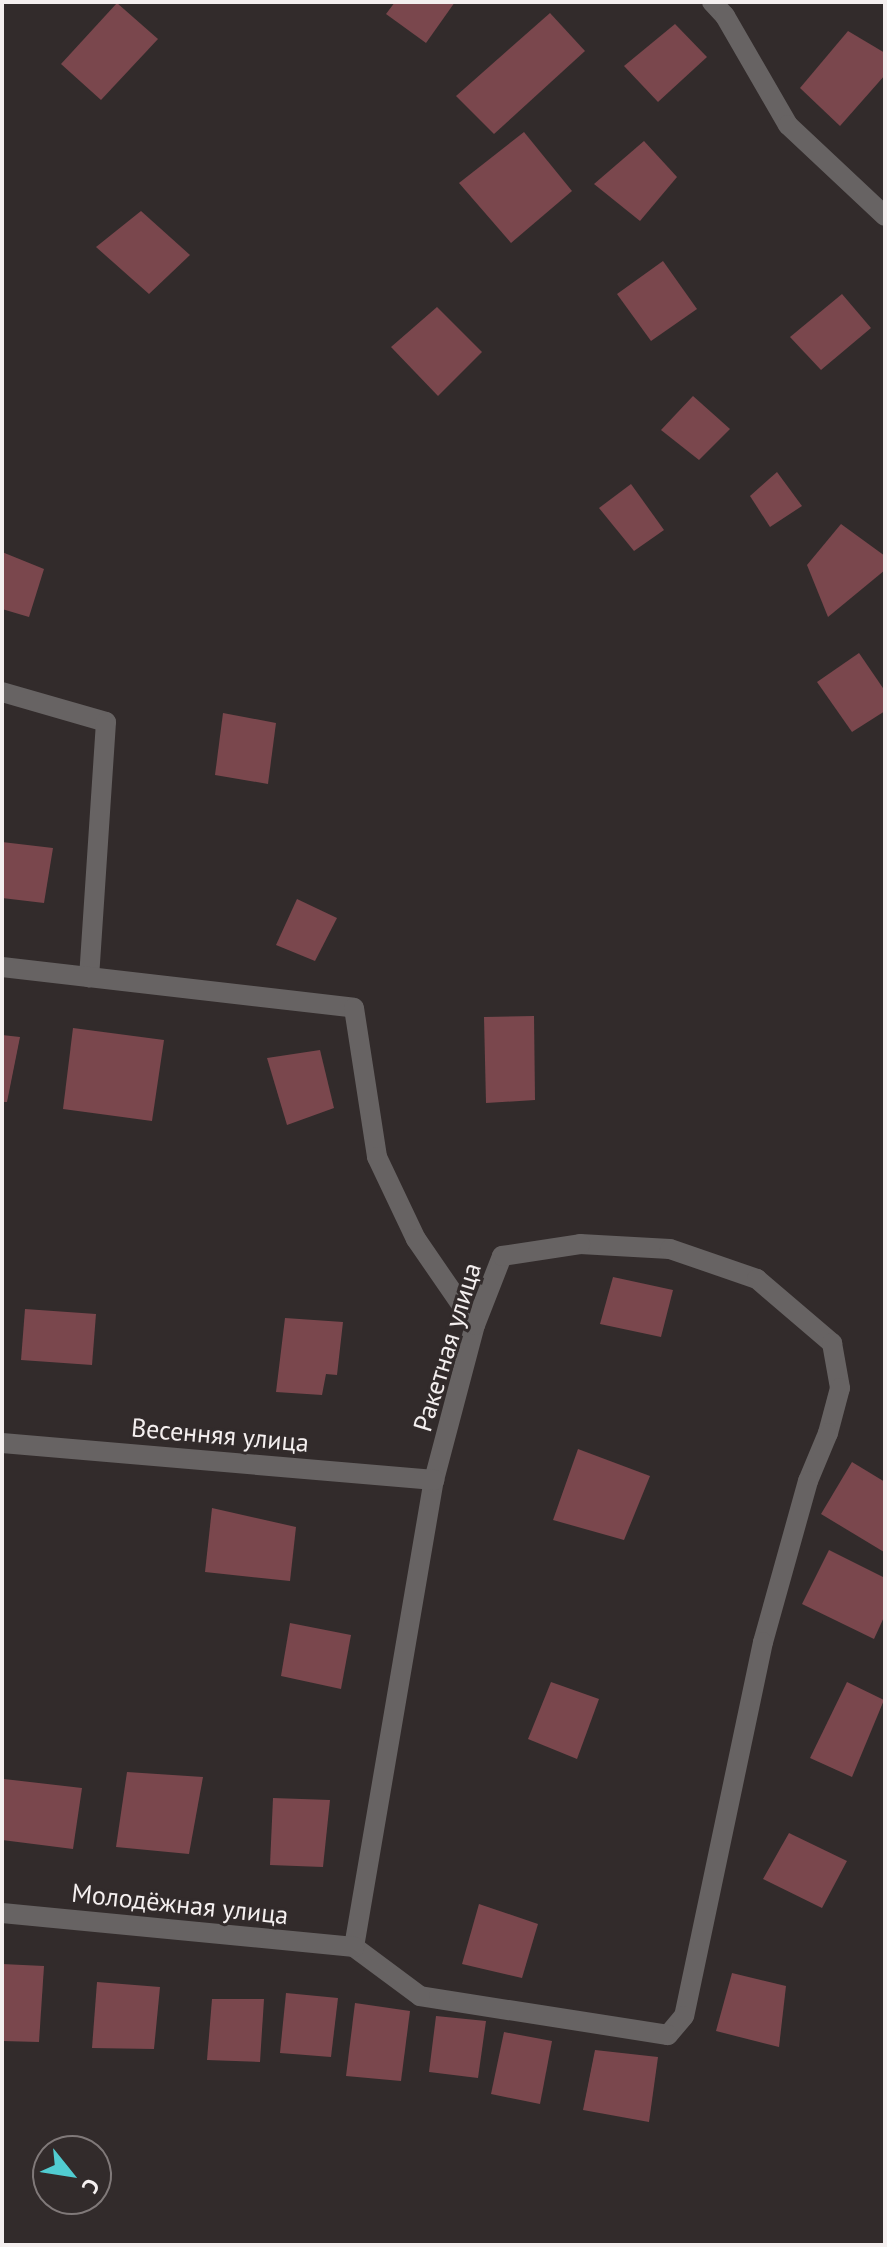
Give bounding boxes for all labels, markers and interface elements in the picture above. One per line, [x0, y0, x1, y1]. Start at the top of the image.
street label: Ракетная улица [407, 1259, 487, 1435]
street label: Весенняя улица [130, 1412, 310, 1458]
street label: Молодёжная улица [70, 1877, 290, 1931]
north arrow [32, 2135, 112, 2215]
text: С [76, 2174, 106, 2198]

